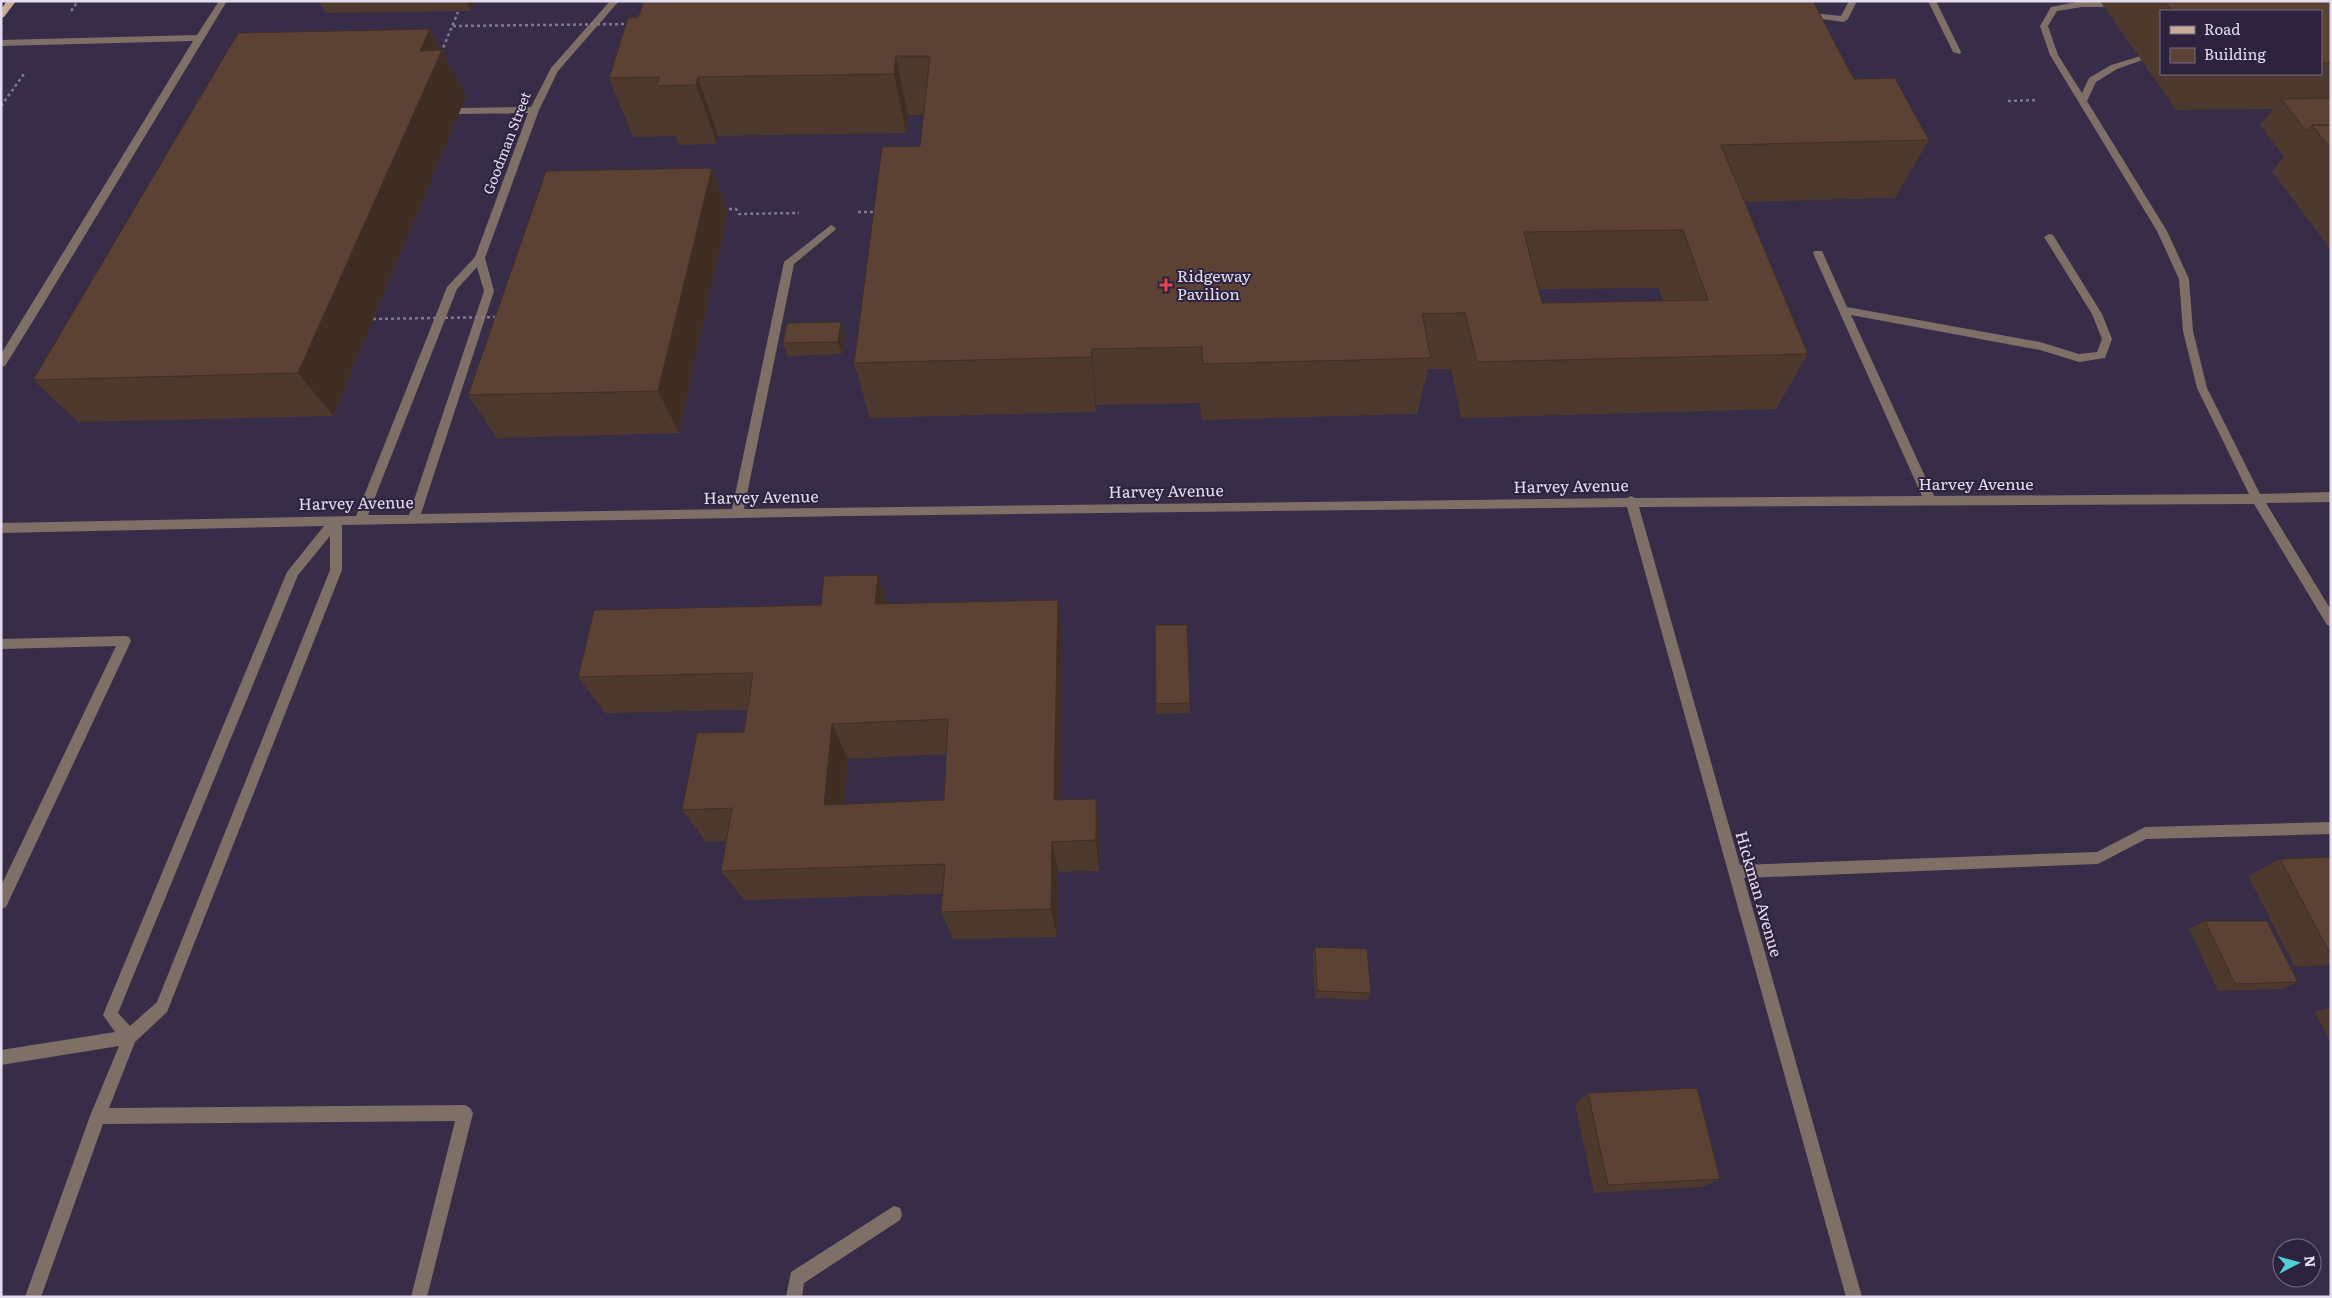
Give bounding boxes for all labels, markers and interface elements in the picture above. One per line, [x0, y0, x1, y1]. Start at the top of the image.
legend [2160, 10, 2322, 75]
text: Road [2204, 17, 2240, 40]
text: Building [2204, 42, 2266, 65]
street label: Goodman Street [477, 88, 535, 197]
place label: Ridgeway Pavilion [1177, 263, 1252, 305]
marker: Ridgeway Pavilion [1159, 278, 1173, 292]
street label: Harvey Avenue [1918, 471, 2034, 495]
street label: Harvey Avenue [1513, 472, 1629, 498]
street label: Harvey Avenue [1108, 477, 1224, 503]
street label: Harvey Avenue [703, 483, 819, 509]
street label: Harvey Avenue [298, 489, 414, 515]
street label: Hickman Avenue [1730, 828, 1789, 960]
north arrow [2272, 1238, 2322, 1288]
text: N [2300, 1255, 2322, 1269]

